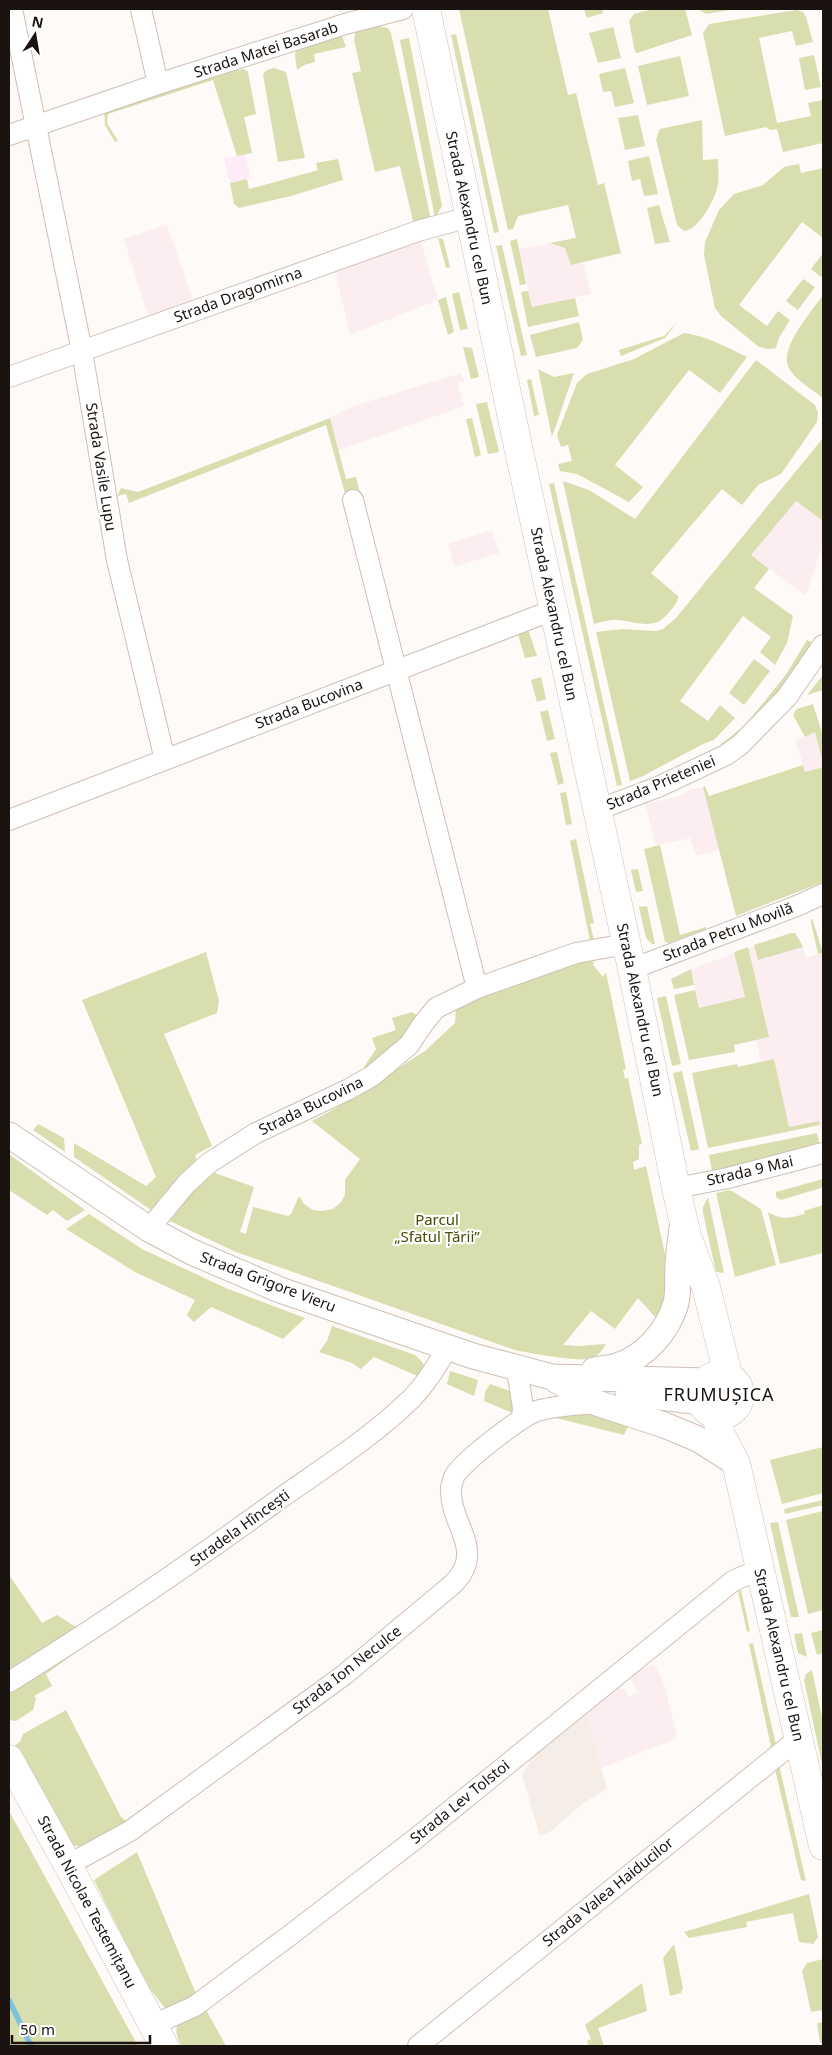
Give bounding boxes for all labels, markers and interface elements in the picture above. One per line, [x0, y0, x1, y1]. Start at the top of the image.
north arrow [10, 10, 60, 60]
text: N [30, 11, 45, 32]
street label: Strada Matei Basarab [191, 16, 340, 82]
street label: Strada Alexandru cel Bun [442, 129, 498, 306]
street label: Strada Dragomirna [171, 262, 304, 327]
street label: Strada Vasile Lupu [82, 401, 122, 532]
street label: Strada Alexandru cel Bun [527, 525, 583, 702]
street label: Strada Bucovina [252, 673, 365, 733]
street label: Strada Prieteniei [603, 750, 718, 814]
street label: Strada Petru Movilă [660, 897, 796, 965]
street label: Strada Alexandru cel Bun [613, 921, 669, 1098]
street label: Strada Bucovina [255, 1071, 366, 1139]
street label: Strada 9 Mai [705, 1150, 795, 1190]
park label: Parcul „Sfatul Țării” [394, 1209, 480, 1246]
street label: Strada Grigore Vieru [198, 1246, 339, 1316]
district label: FRUMUȘICA [663, 1382, 775, 1406]
street label: Stradela Hîncești [186, 1484, 293, 1570]
street label: Strada Alexandru cel Bun [750, 1566, 810, 1743]
street label: Strada Ion Neculce [288, 1620, 405, 1718]
street label: Strada Lev Tolstoi [405, 1755, 513, 1848]
street label: Strada Nicolae Testemițanu [34, 1812, 142, 1991]
street label: Strada Valea Haiducilor [538, 1832, 677, 1950]
scale bar [12, 2012, 150, 2044]
text: 50 m [20, 2019, 55, 2039]

